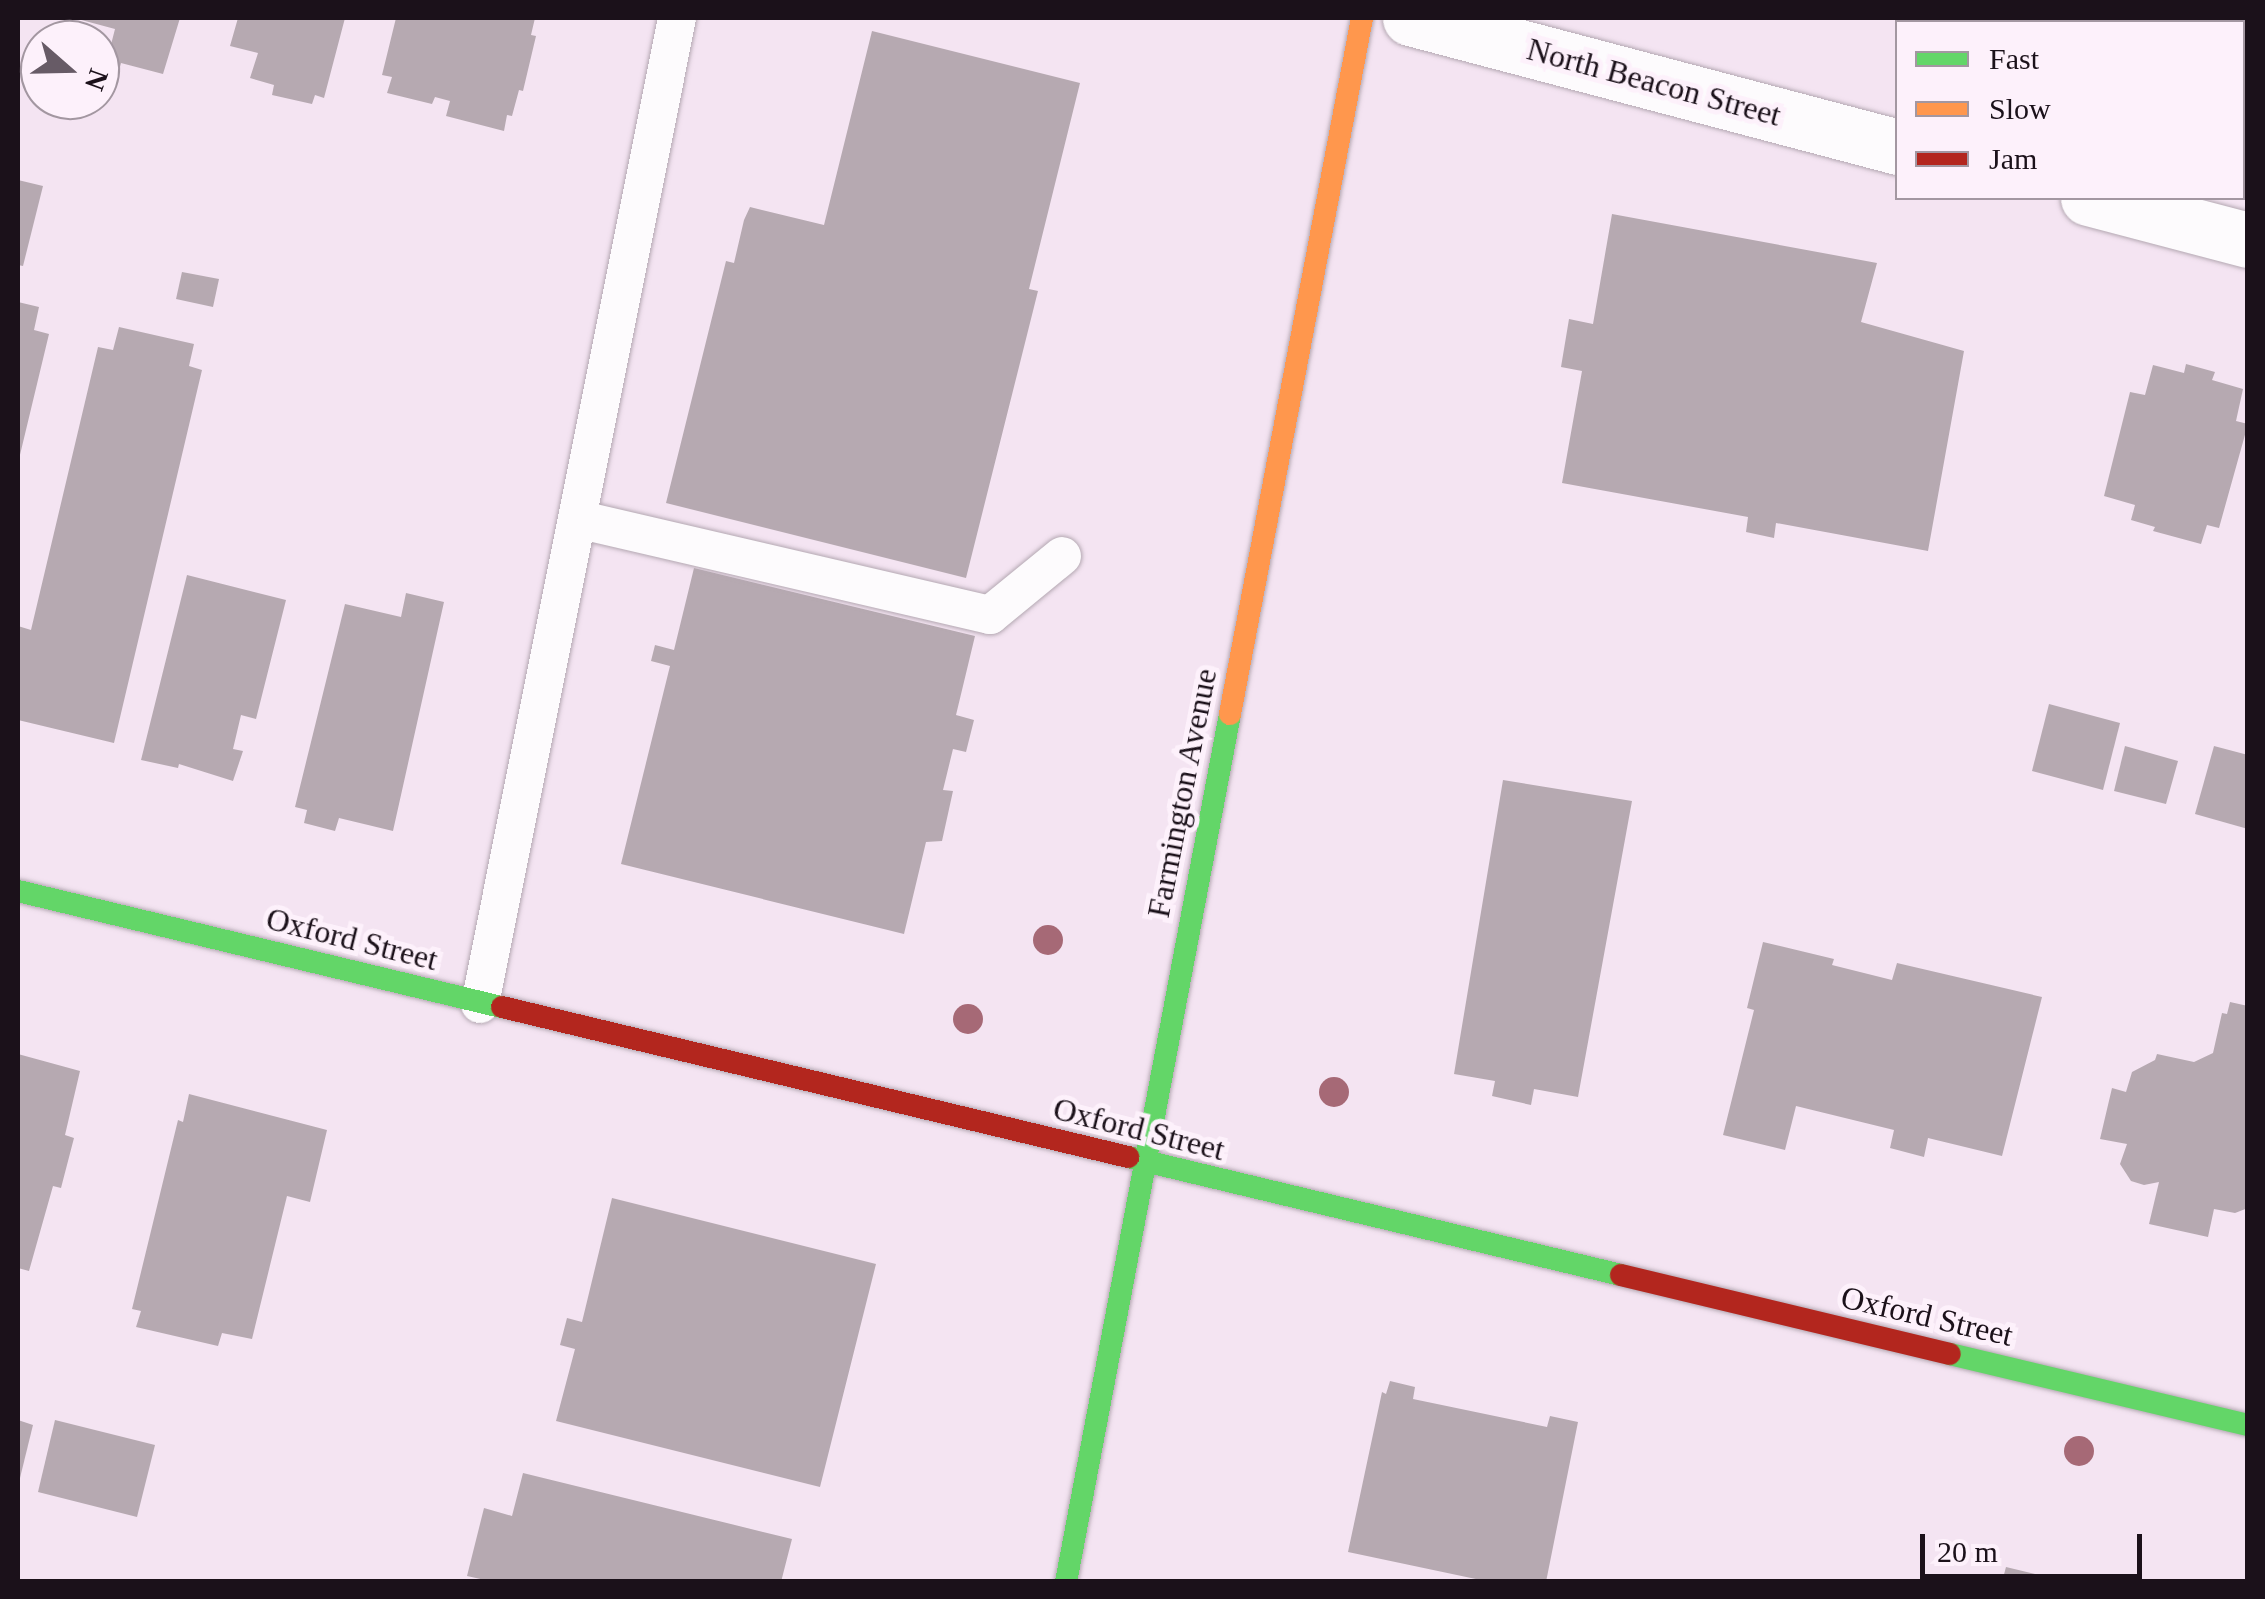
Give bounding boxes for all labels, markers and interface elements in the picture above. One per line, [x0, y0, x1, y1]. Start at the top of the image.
north arrow [20, 20, 120, 120]
legend [1895, 20, 2245, 200]
street label: North Beacon Street [1523, 30, 1785, 134]
text: Fast [1989, 42, 2039, 75]
text: N [79, 65, 115, 95]
text: Slow [1989, 92, 2051, 125]
text: Jam [1989, 142, 2037, 175]
street label: Farmington Avenue [1139, 664, 1225, 922]
street label: Oxford Street [262, 899, 442, 979]
street label: Oxford Street [1049, 1089, 1229, 1169]
street label: Oxford Street [1837, 1278, 2017, 1354]
scale bar [1925, 1514, 2148, 1576]
text: 20 m [1937, 1535, 1998, 1568]

